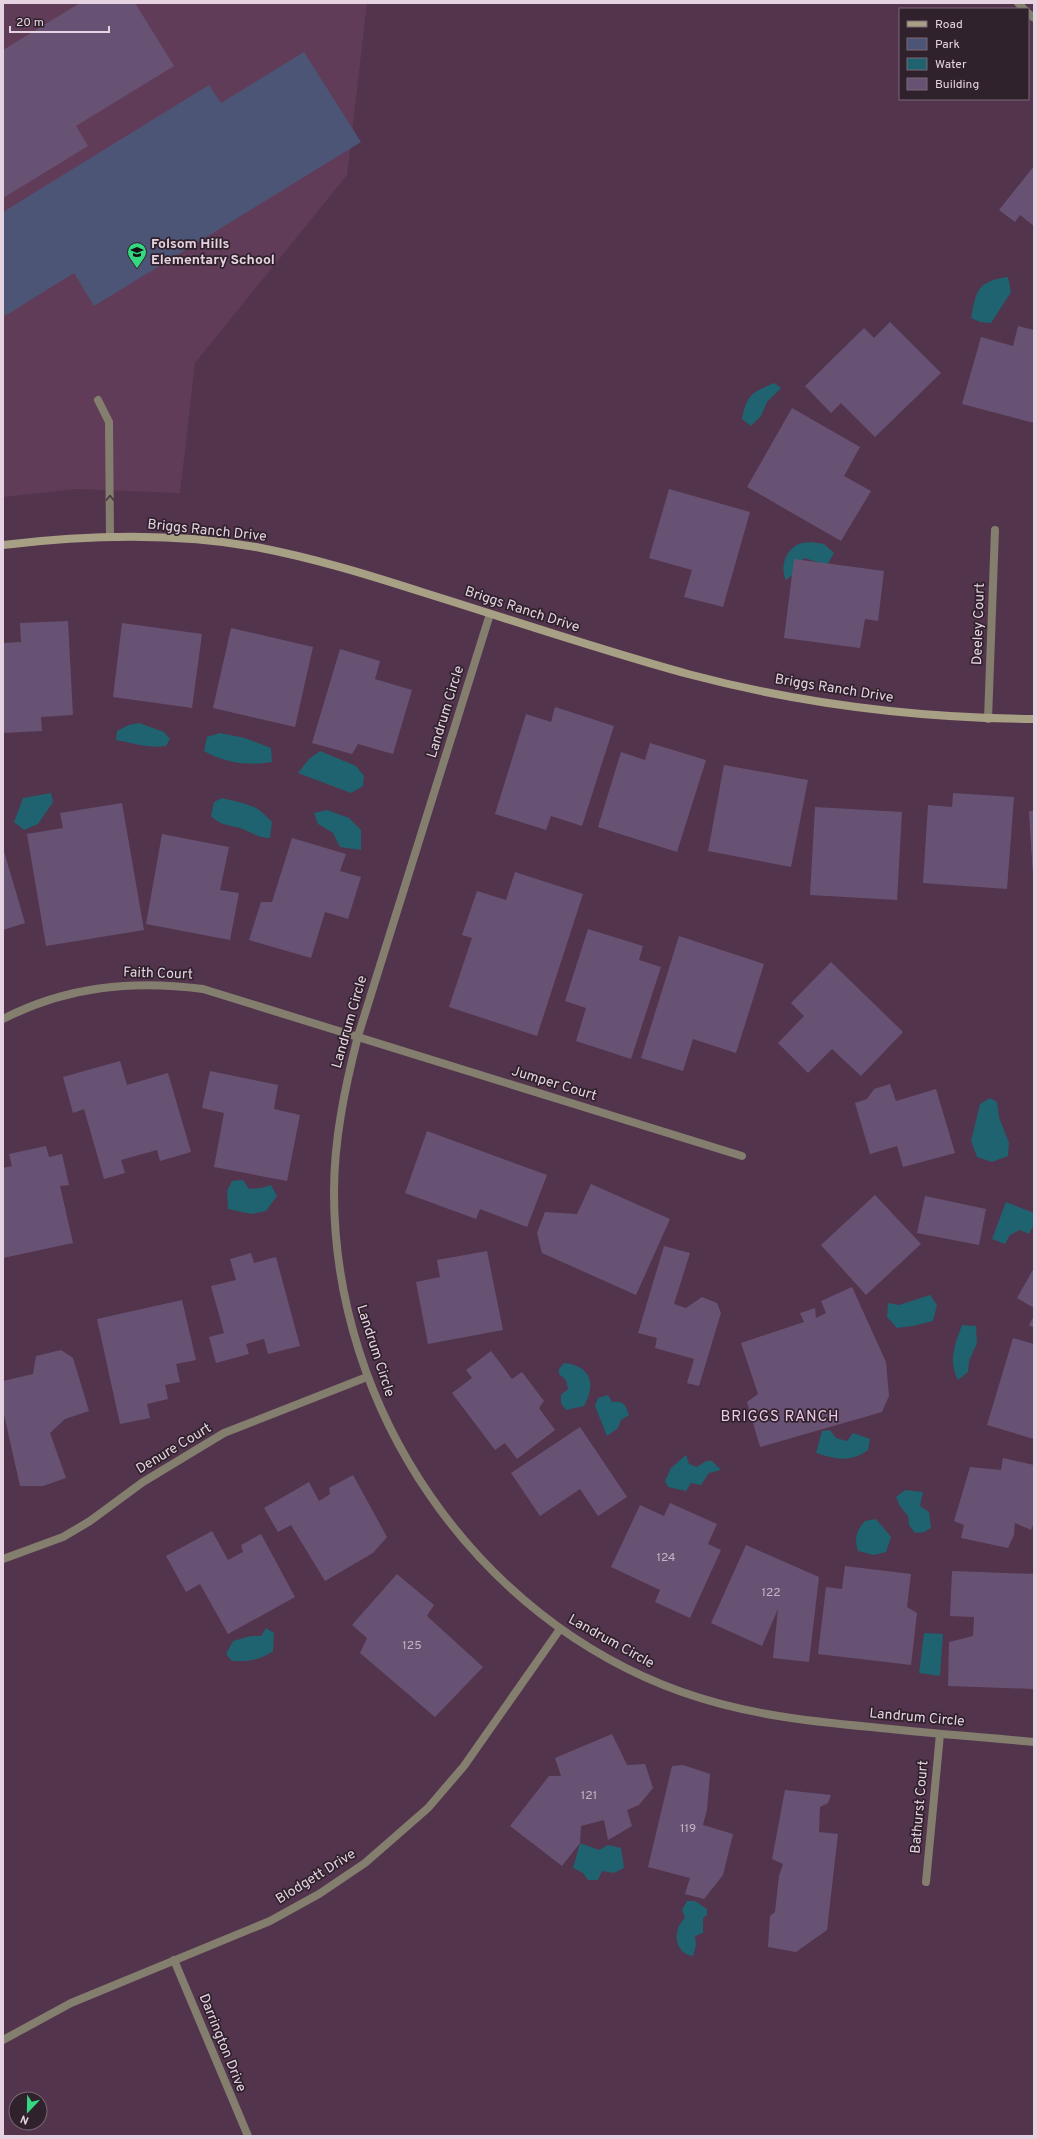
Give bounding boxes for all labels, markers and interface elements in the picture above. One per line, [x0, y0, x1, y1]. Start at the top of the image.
scale bar [10, 8, 109, 34]
legend [899, 8, 1029, 100]
text: 20 m [16, 15, 44, 31]
text: Road [935, 17, 963, 33]
text: Park [935, 37, 960, 53]
text: Water [935, 57, 967, 73]
text: Building [935, 77, 979, 93]
place label: Folsom Hills Elementary School [151, 236, 275, 269]
school or university icon: Folsom Hills Elementary School [126, 241, 148, 269]
one-way arrow [106, 495, 114, 501]
street label: Briggs Ranch Drive [147, 516, 267, 546]
street label: Briggs Ranch Drive [462, 583, 582, 637]
street label: Deeley Court [969, 583, 989, 665]
street label: Landrum Circle [424, 664, 468, 760]
street label: Briggs Ranch Drive [773, 671, 895, 707]
street label: Faith Court [123, 964, 193, 984]
street label: Landrum Circle [329, 974, 371, 1070]
street label: Jumper Court [509, 1063, 599, 1105]
street label: Landrum Circle [352, 1303, 398, 1399]
district label: BRIGGS RANCH [720, 1408, 840, 1427]
street label: Denure Court [133, 1420, 215, 1478]
house number: 124 [656, 1550, 676, 1566]
house number: 122 [761, 1585, 781, 1601]
street label: Landrum Circle [565, 1611, 657, 1673]
house number: 125 [402, 1638, 422, 1654]
street label: Landrum Circle [869, 1705, 965, 1731]
street label: Bathurst Court [907, 1760, 933, 1854]
house number: 121 [581, 1788, 597, 1804]
house number: 119 [680, 1821, 696, 1837]
street label: Blodgett Drive [273, 1846, 359, 1908]
street label: Darrington Drive [195, 1991, 249, 2095]
north arrow [8, 2091, 48, 2131]
text: N [18, 2111, 31, 2127]

